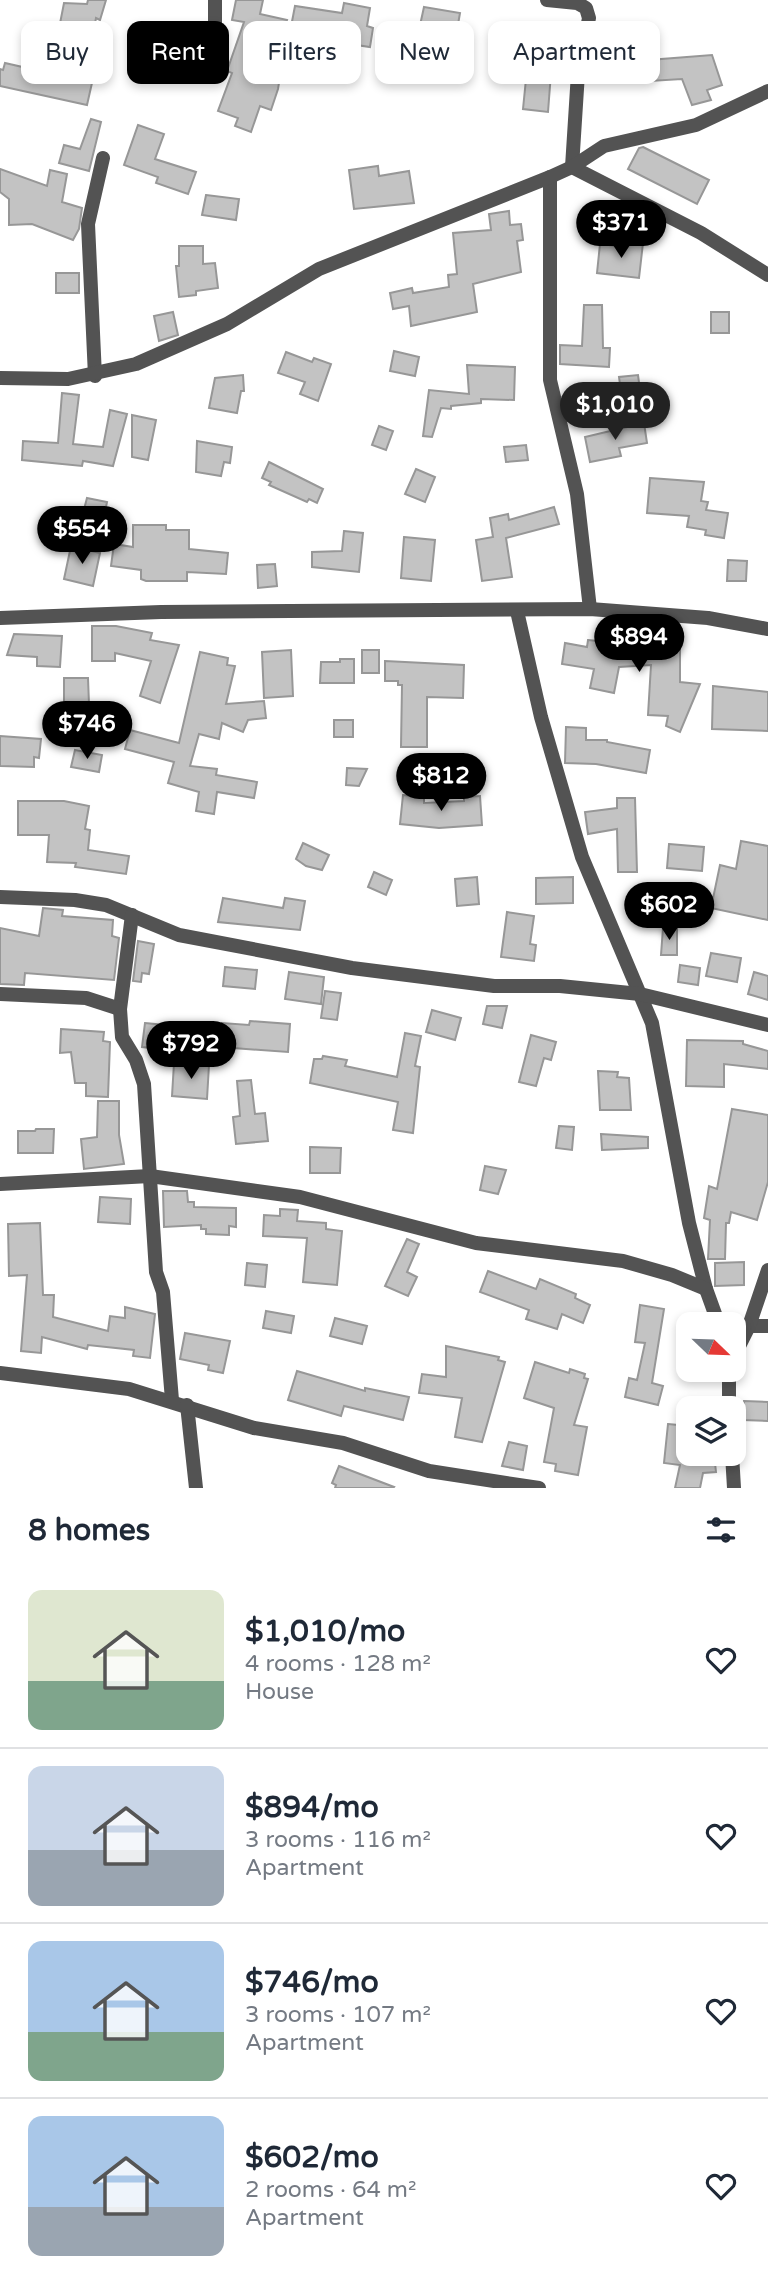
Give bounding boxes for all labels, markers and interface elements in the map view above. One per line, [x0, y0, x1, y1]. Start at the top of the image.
chip: Buy [21, 21, 113, 84]
chip: Rent [127, 21, 229, 84]
chip: Filters [243, 21, 361, 84]
chip: New [375, 21, 474, 84]
chip: Apartment [488, 21, 660, 84]
pin: $371 [580, 201, 662, 260]
text: $371 [592, 209, 650, 237]
pin: $1,010 [558, 382, 672, 442]
text: $1,010 [576, 391, 654, 419]
pin: $554 [41, 506, 123, 566]
text: $554 [53, 515, 111, 543]
pin: $894 [598, 614, 680, 674]
text: $894 [610, 623, 668, 651]
pin: $746 [46, 702, 128, 761]
text: $746 [58, 710, 116, 738]
pin: $812 [400, 754, 482, 813]
text: $812 [412, 762, 470, 790]
pin: $602 [628, 883, 710, 942]
text: $602 [640, 891, 698, 919]
pin: $792 [150, 1021, 232, 1081]
text: $792 [162, 1030, 220, 1058]
north arrow [676, 1312, 746, 1382]
map controls [676, 1312, 746, 1466]
button: layers [676, 1396, 746, 1466]
icon: filters [702, 1511, 740, 1549]
text: 8 homes [28, 1512, 150, 1549]
text: $1,010/mo [245, 1613, 405, 1650]
icon: home [84, 1618, 168, 1702]
icon: heart [702, 1641, 740, 1679]
text: 4 rooms · 128 m² [245, 1650, 431, 1678]
text: House [245, 1678, 314, 1706]
text: $894/mo [245, 1789, 379, 1826]
icon: home [84, 1794, 168, 1878]
icon: heart [702, 1817, 740, 1855]
text: 3 rooms · 116 m² [245, 1826, 431, 1854]
text: Apartment [245, 1854, 364, 1882]
text: $746/mo [245, 1964, 379, 2001]
icon: home [84, 1969, 168, 2053]
icon: heart [702, 1992, 740, 2030]
text: 3 rooms · 107 m² [245, 2001, 431, 2029]
text: Apartment [245, 2029, 364, 2057]
text: $602/mo [245, 2139, 379, 2176]
icon: home [84, 2144, 168, 2228]
icon: heart [702, 2167, 740, 2205]
text: 2 rooms · 64 m² [245, 2176, 416, 2204]
text: Apartment [245, 2204, 364, 2232]

